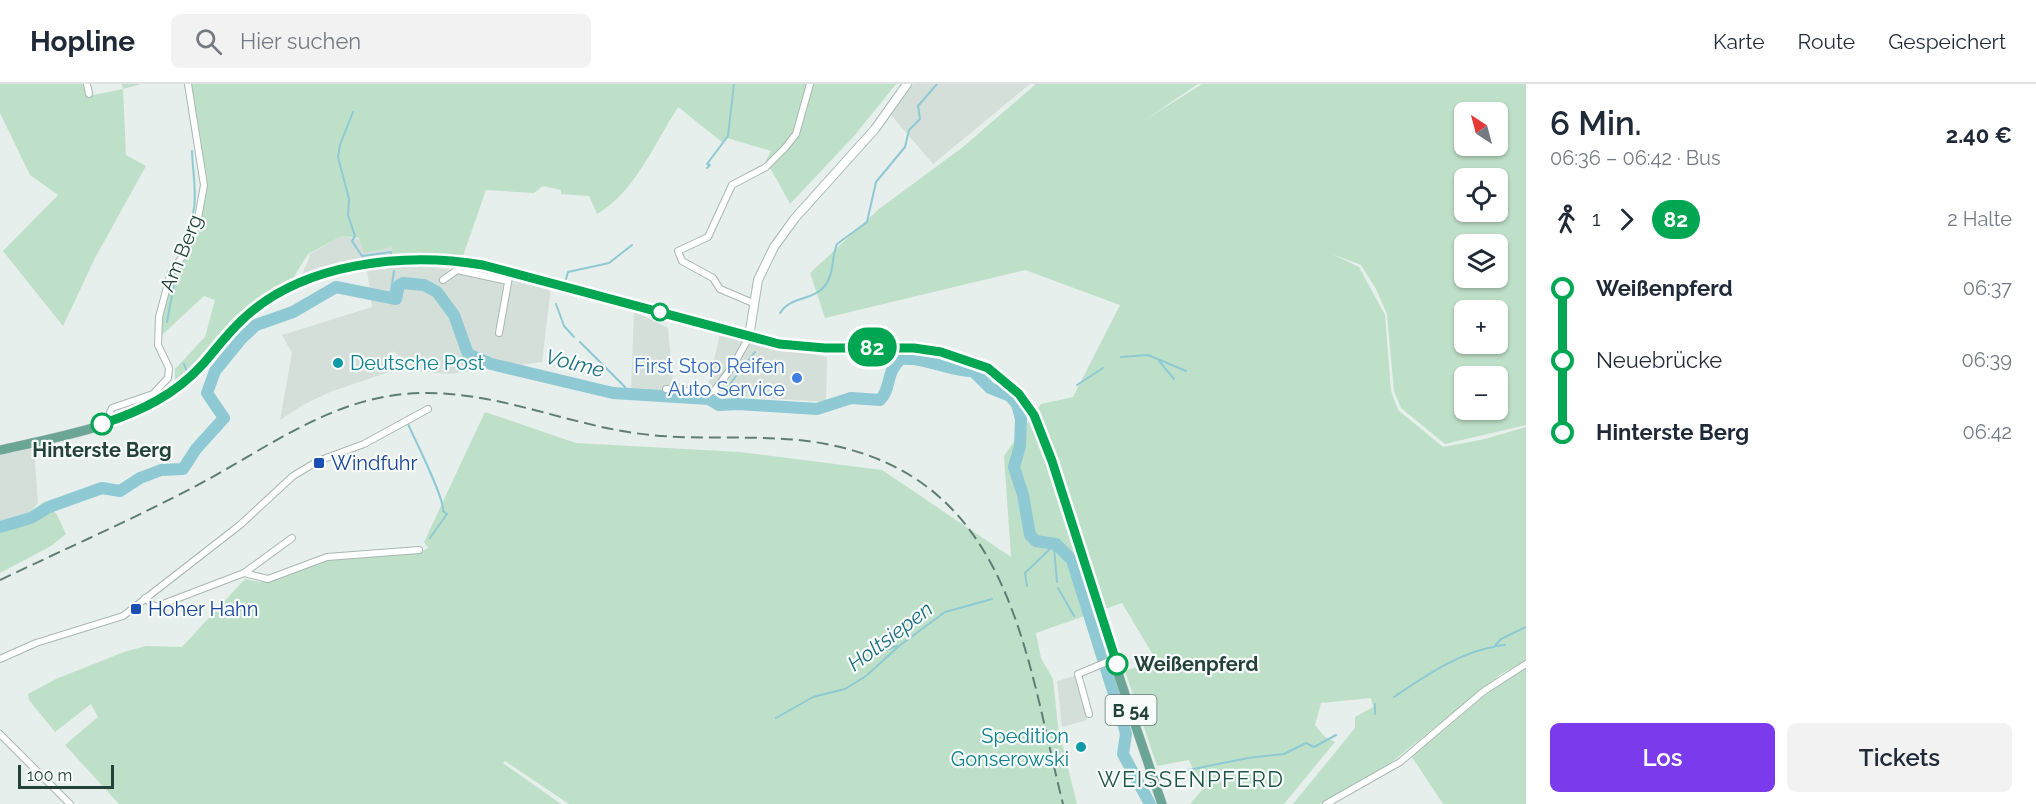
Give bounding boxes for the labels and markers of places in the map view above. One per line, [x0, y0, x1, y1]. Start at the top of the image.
unlabelled marker [651, 303, 669, 321]
place label: Deutsche Post [350, 351, 485, 375]
place label: First Stop Reifen Auto Service [634, 354, 785, 401]
marker: Deutsche Post [331, 356, 345, 370]
marker: First Stop Reifen Auto Service [790, 371, 804, 385]
marker: Hinterste Berg [91, 413, 113, 435]
place label: Hinterste Berg [32, 438, 172, 462]
place label: Windfuhr [331, 451, 418, 475]
marker: Windfuhr [312, 456, 326, 470]
place label: Hoher Hahn [148, 597, 258, 621]
marker: Hoher Hahn [129, 602, 143, 616]
place label: Weißenpferd [1134, 652, 1258, 676]
marker: Weißenpferd [1106, 653, 1128, 675]
place label: Spedition Gonserowski [951, 724, 1069, 771]
marker: Spedition Gonserowski [1074, 740, 1088, 754]

